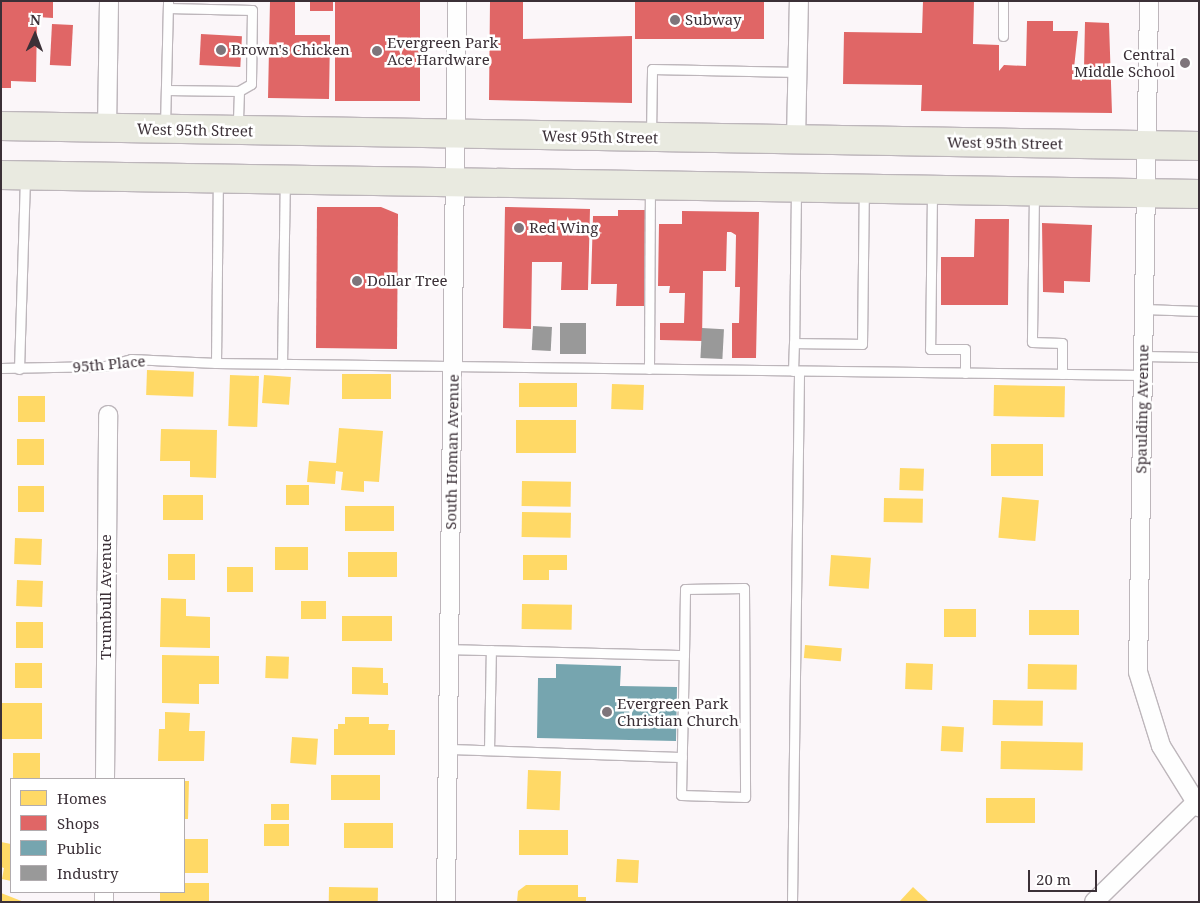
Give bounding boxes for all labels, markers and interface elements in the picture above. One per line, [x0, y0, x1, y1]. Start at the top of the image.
north arrow [10, 10, 60, 60]
text: N [30, 10, 41, 29]
place label: Subway [685, 11, 741, 29]
marker: Subway [669, 14, 681, 26]
place label: Evergreen Park Ace Hardware [387, 33, 498, 68]
place label: Brown's Chicken [231, 41, 350, 59]
marker: Brown's Chicken [215, 44, 227, 56]
marker: Evergreen Park Ace Hardware [371, 45, 383, 57]
place label: Central Middle School [1074, 45, 1175, 80]
marker: Central Middle School [1179, 57, 1191, 69]
street label: West 95th Street [137, 120, 253, 140]
street label: West 95th Street [542, 127, 658, 147]
street label: West 95th Street [947, 133, 1063, 153]
place label: Red Wing [529, 219, 598, 237]
marker: Red Wing [513, 222, 525, 234]
place label: Dollar Tree [367, 272, 448, 290]
marker: Dollar Tree [351, 275, 363, 287]
street label: Spaulding Avenue [1132, 344, 1152, 474]
street label: 95th Place [72, 352, 146, 376]
street label: South Homan Avenue [442, 374, 462, 530]
street label: Trumbull Avenue [97, 534, 115, 660]
place label: Evergreen Park Christian Church [617, 694, 739, 729]
marker: Evergreen Park Christian Church [601, 706, 613, 718]
legend [10, 778, 185, 893]
text: Homes [57, 788, 107, 808]
text: Shops [57, 813, 99, 833]
text: Public [57, 838, 102, 858]
scale bar [1030, 860, 1099, 892]
text: Industry [57, 863, 119, 883]
text: 20 m [1036, 869, 1071, 889]

